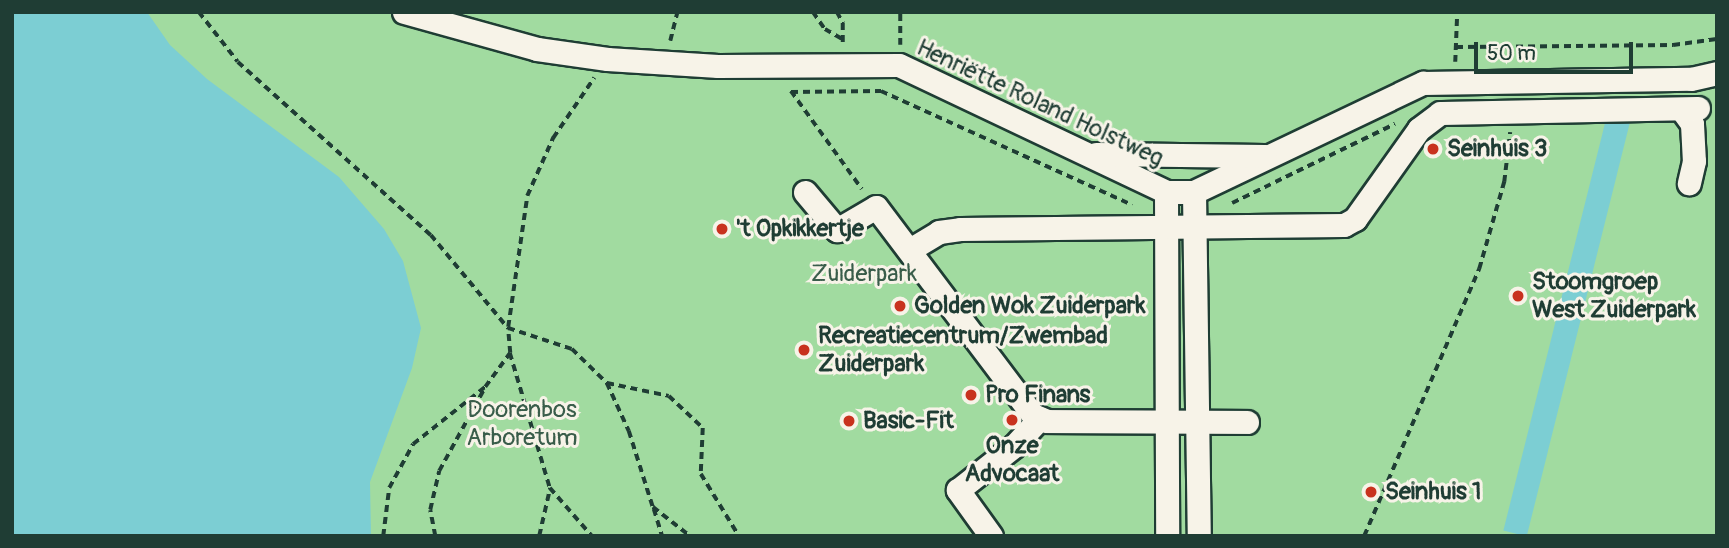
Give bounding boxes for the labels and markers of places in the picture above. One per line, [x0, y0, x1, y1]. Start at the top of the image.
place label: Seinhuis 3 [1447, 135, 1547, 163]
marker: Seinhuis 3 [1425, 141, 1441, 157]
place label: 't Opkikkertje [736, 215, 864, 243]
marker: 't Opkikkertje [714, 221, 730, 237]
place label: Stoomgroep West Zuiderpark [1532, 268, 1696, 324]
marker: Stoomgroep West Zuiderpark [1510, 288, 1526, 304]
place label: Golden Wok Zuiderpark [914, 292, 1145, 320]
marker: Golden Wok Zuiderpark [892, 298, 908, 314]
place label: Recreatiecentrum/Zwembad Zuiderpark [818, 322, 1108, 378]
marker: Recreatiecentrum/Zwembad Zuiderpark [796, 342, 812, 358]
place label: Pro Finans [985, 381, 1090, 409]
marker: Pro Finans [963, 387, 979, 403]
place label: Basic-Fit [863, 407, 954, 435]
marker: Onze Advocaat [1004, 412, 1020, 428]
marker: Basic-Fit [841, 413, 857, 429]
place label: Onze Advocaat [965, 432, 1059, 488]
place label: Seinhuis 1 [1385, 478, 1481, 506]
marker: Seinhuis 1 [1363, 484, 1379, 500]

